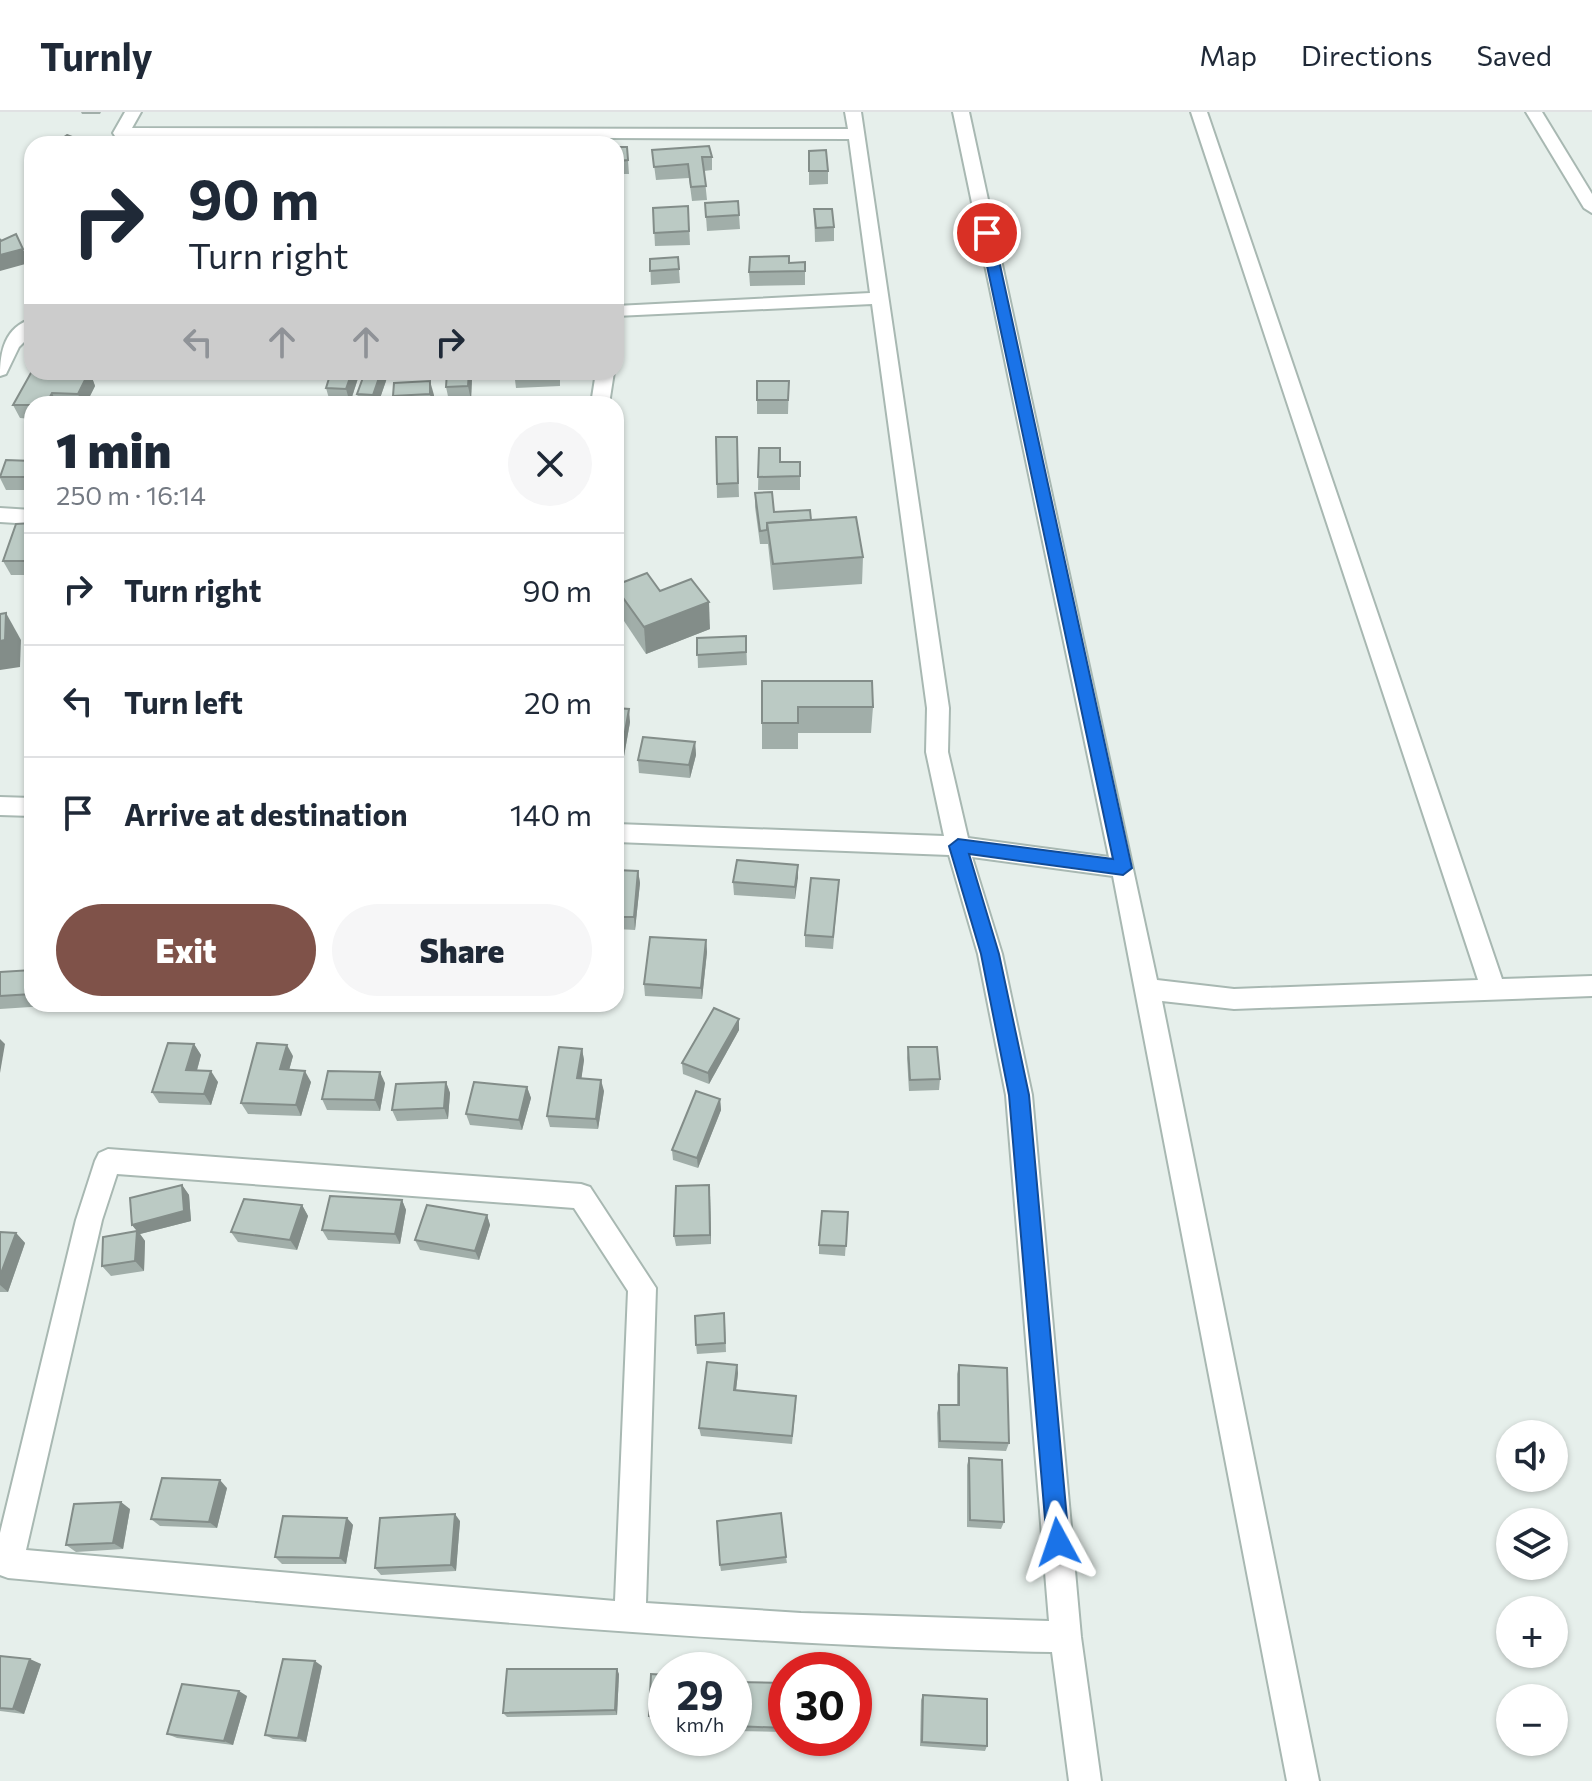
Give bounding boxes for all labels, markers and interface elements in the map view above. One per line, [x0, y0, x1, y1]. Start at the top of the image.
text: Turnly [40, 32, 153, 79]
text: Map [1199, 38, 1257, 72]
text: Directions [1301, 38, 1432, 72]
text: Saved [1476, 38, 1552, 72]
text: 90 m [188, 163, 319, 232]
icon: right [56, 168, 160, 272]
pin [953, 199, 1021, 267]
icon: arrive [965, 211, 1009, 255]
text: Turn right [188, 232, 349, 276]
icon: left [176, 320, 220, 364]
icon: ahead [260, 320, 304, 364]
icon: ahead [344, 320, 388, 364]
icon: right [428, 320, 472, 364]
text: 1 min [56, 419, 171, 478]
button: close [508, 422, 592, 506]
text: 250 m · 16:14 [56, 479, 206, 510]
icon: right [56, 567, 100, 611]
text: Turn right [124, 571, 261, 608]
text: 90 m [522, 571, 592, 608]
icon: left [56, 679, 100, 723]
text: Turn left [124, 683, 243, 720]
text: 20 m [524, 683, 592, 720]
icon: arrive [56, 791, 100, 835]
text: Arrive at destination [124, 795, 408, 832]
text: 140 m [510, 795, 592, 832]
button: Exit [56, 904, 316, 996]
button: Share [332, 904, 592, 996]
map controls [1496, 1420, 1568, 1756]
button: sound [1496, 1420, 1568, 1492]
position arrow [1016, 1500, 1100, 1584]
button: layers [1496, 1508, 1568, 1580]
button: + [1496, 1596, 1568, 1668]
speed limit sign: 30 [768, 1652, 872, 1756]
text: 29 [676, 1669, 724, 1718]
button: − [1496, 1684, 1568, 1756]
text: km/h [676, 1712, 724, 1736]

